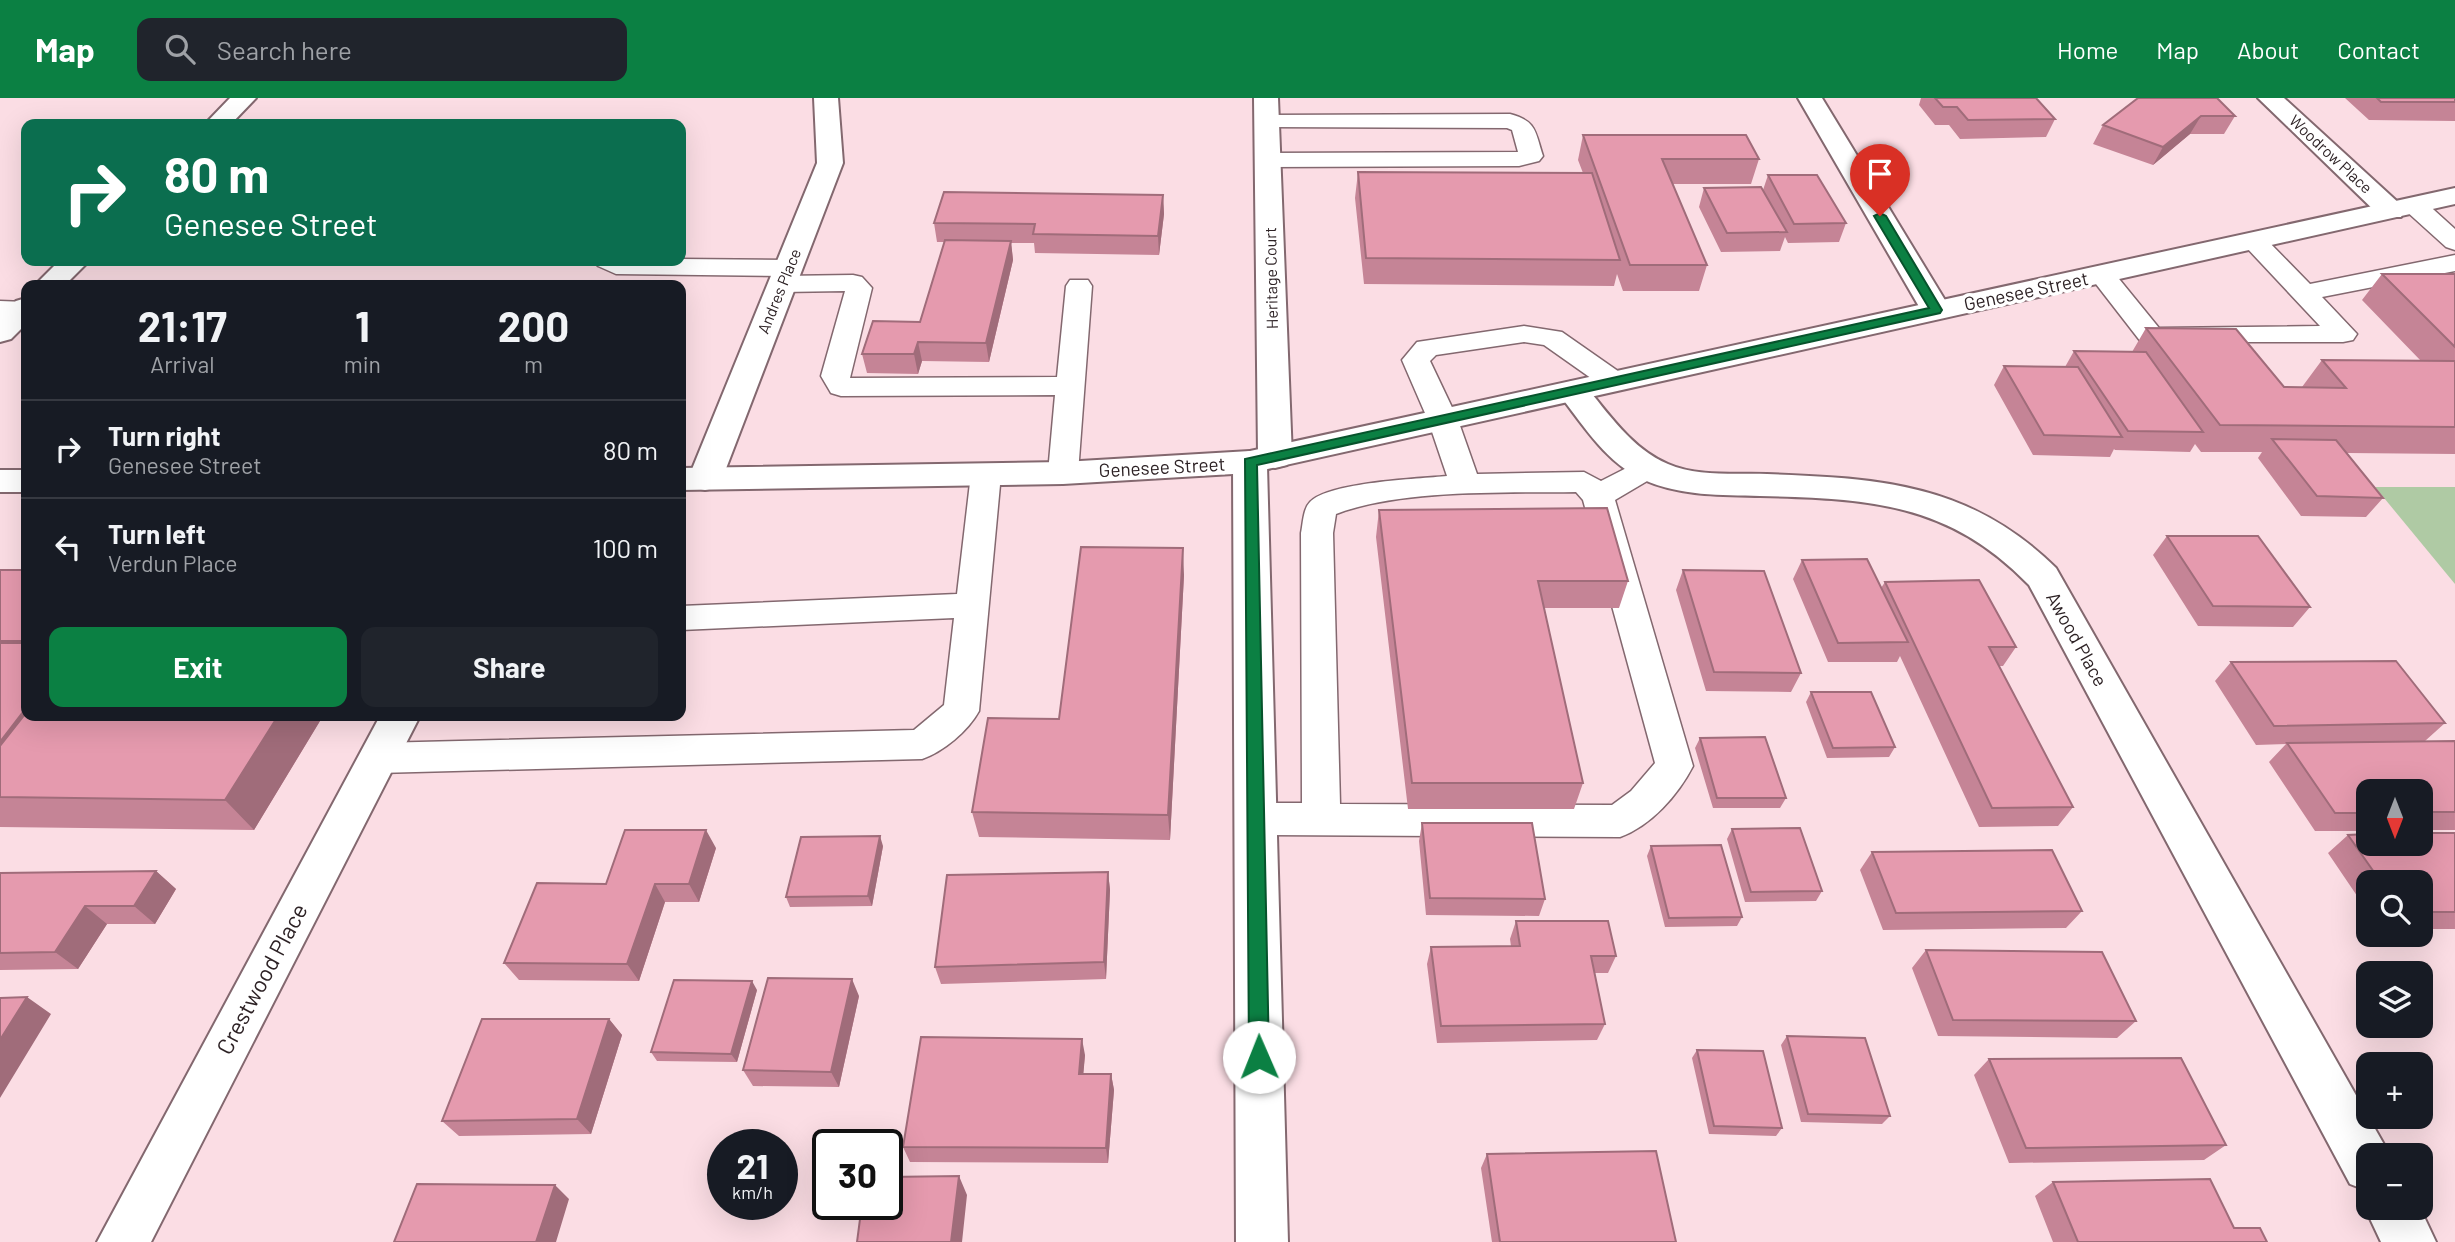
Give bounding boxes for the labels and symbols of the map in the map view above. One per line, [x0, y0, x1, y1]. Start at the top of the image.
street label: Woodrow Place [2286, 110, 2377, 197]
pin [1850, 144, 1910, 216]
street label: Heritage Court [1260, 227, 1281, 329]
street label: Andres Place [753, 245, 804, 336]
street label: Genesee Street [1961, 266, 2090, 315]
street label: Genesee Street [1098, 452, 1226, 481]
street label: Awood Place [2042, 587, 2113, 690]
north arrow [2356, 779, 2432, 856]
street label: Crestwood Place [210, 898, 313, 1059]
position arrow [1222, 1020, 1296, 1094]
speed limit sign: 30 [812, 1129, 903, 1220]

